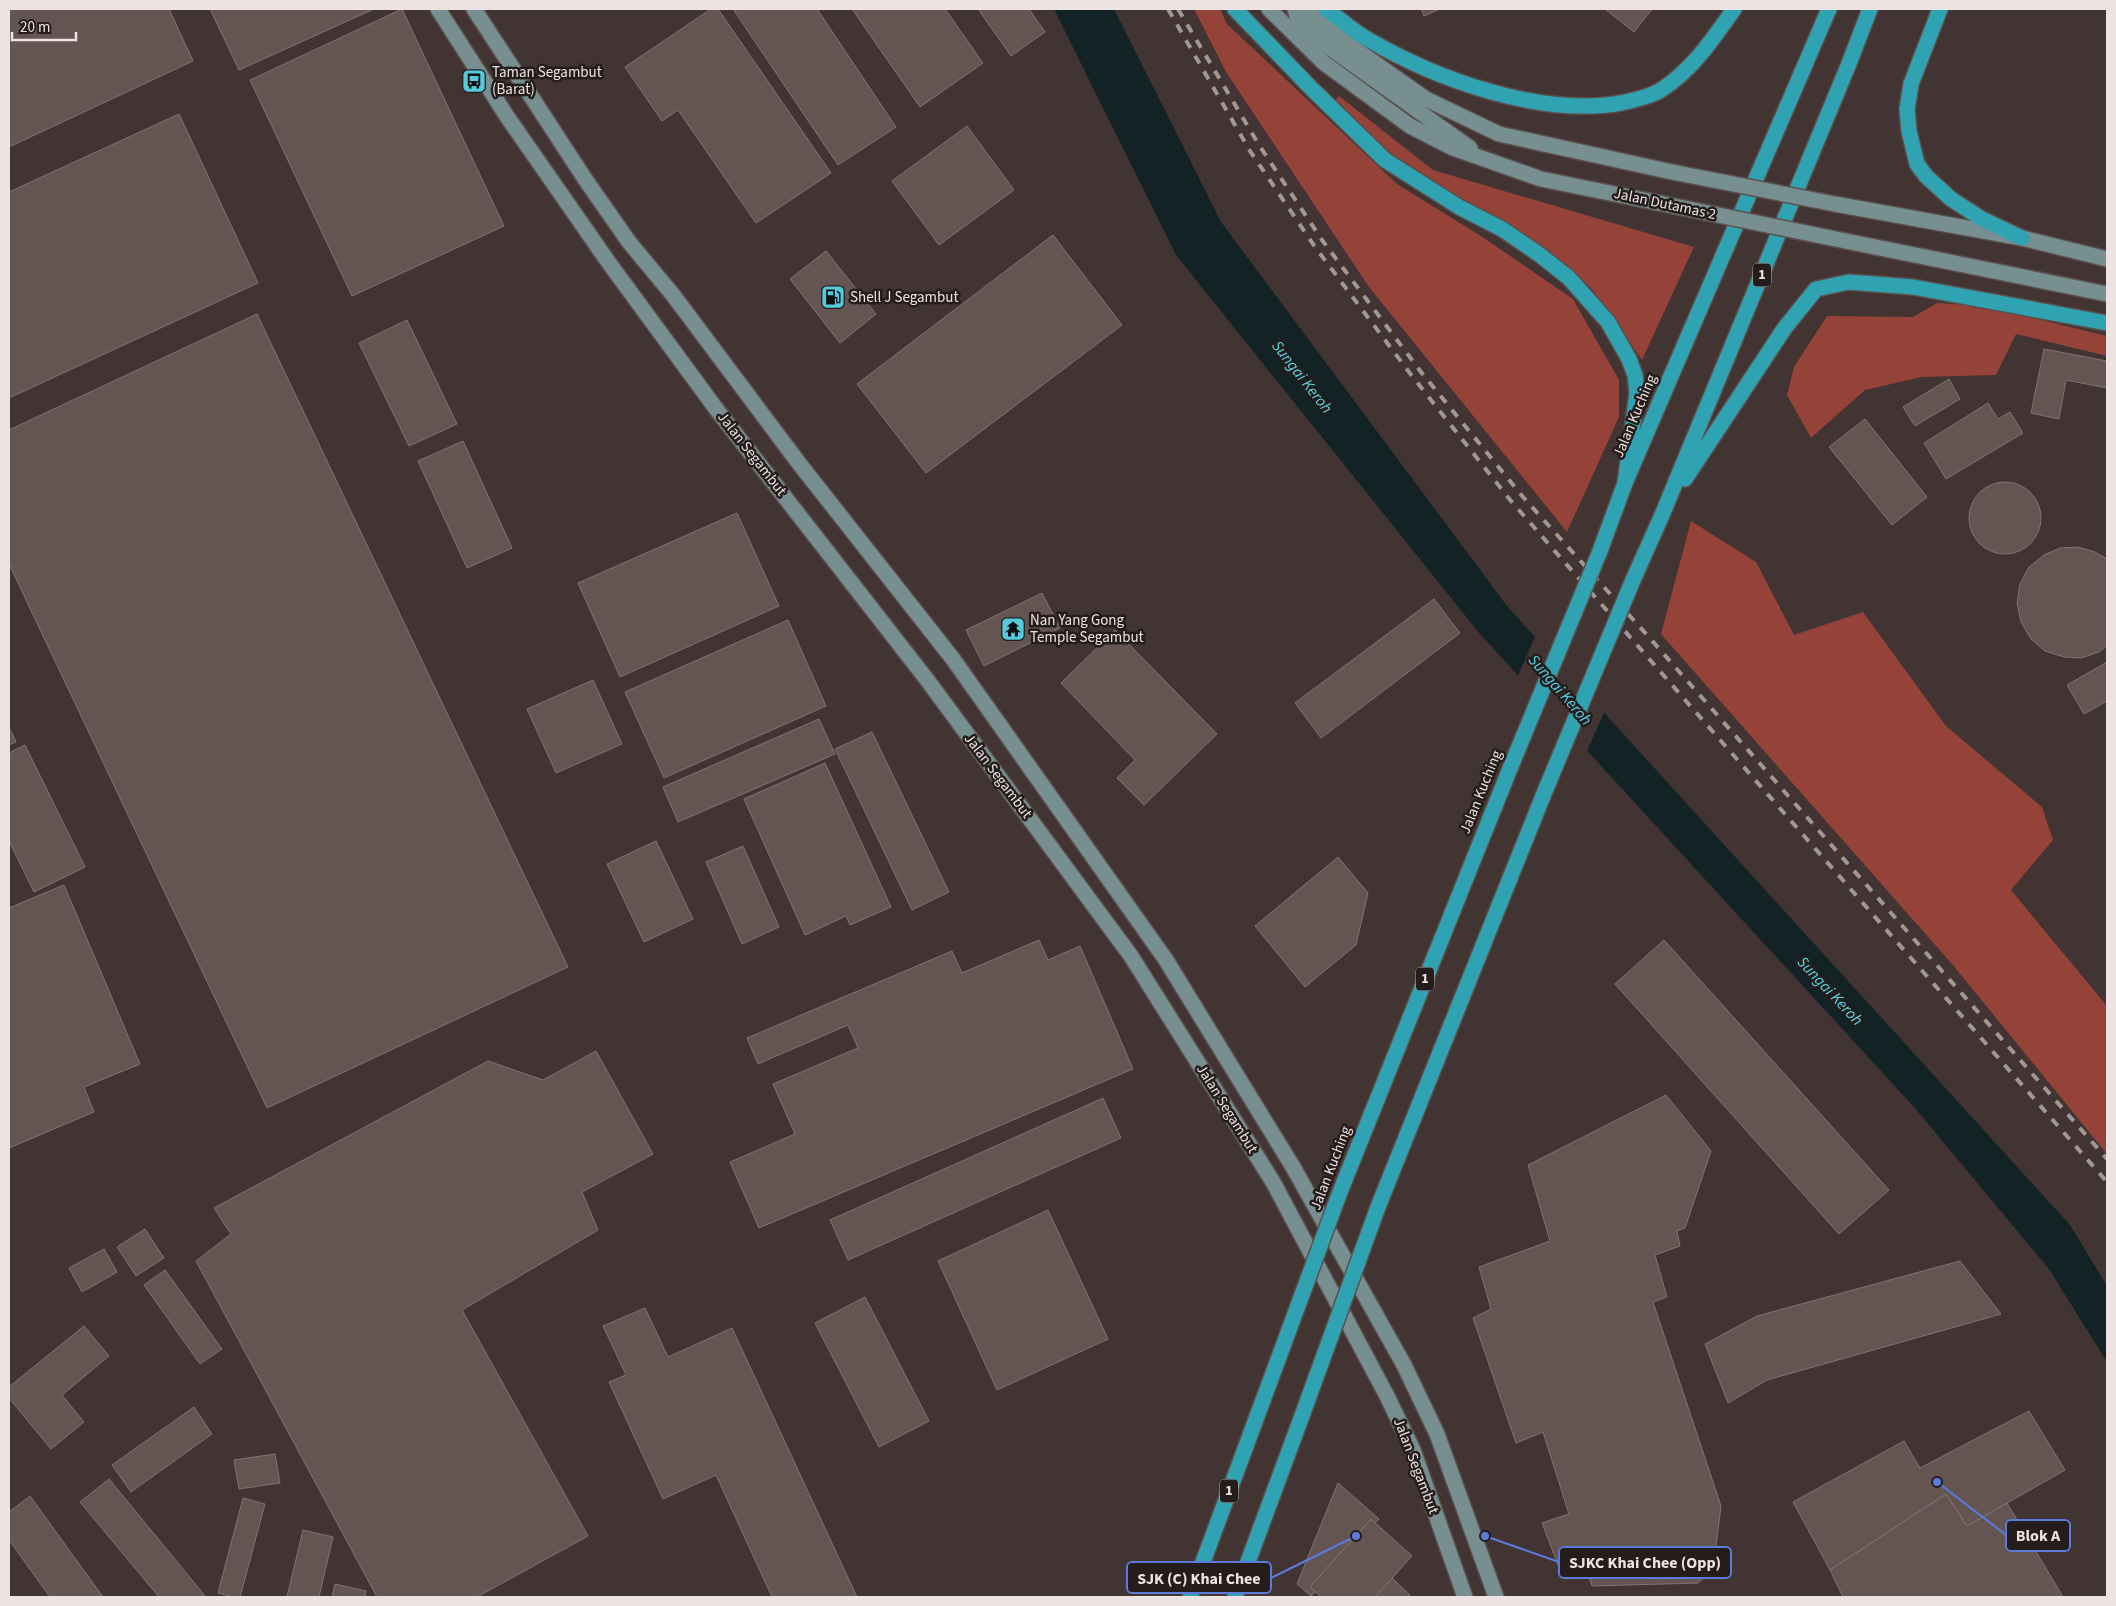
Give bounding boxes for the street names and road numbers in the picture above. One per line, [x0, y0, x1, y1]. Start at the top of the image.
street label: Jalan Dutamas 2 [1612, 183, 1718, 225]
road number: 1 [1753, 264, 1771, 286]
street label: Jalan Kuching [1608, 371, 1662, 461]
street label: Jalan Segambut [712, 408, 792, 500]
street label: Jalan Segambut [959, 729, 1037, 823]
street label: Jalan Kuching [1455, 747, 1507, 837]
road number: 1 [1416, 968, 1434, 991]
street label: Jalan Segambut [1191, 1060, 1263, 1158]
street label: Jalan Kuching [1305, 1123, 1357, 1213]
street label: Jalan Segambut [1388, 1415, 1444, 1517]
road number: 1 [1220, 1480, 1238, 1502]

